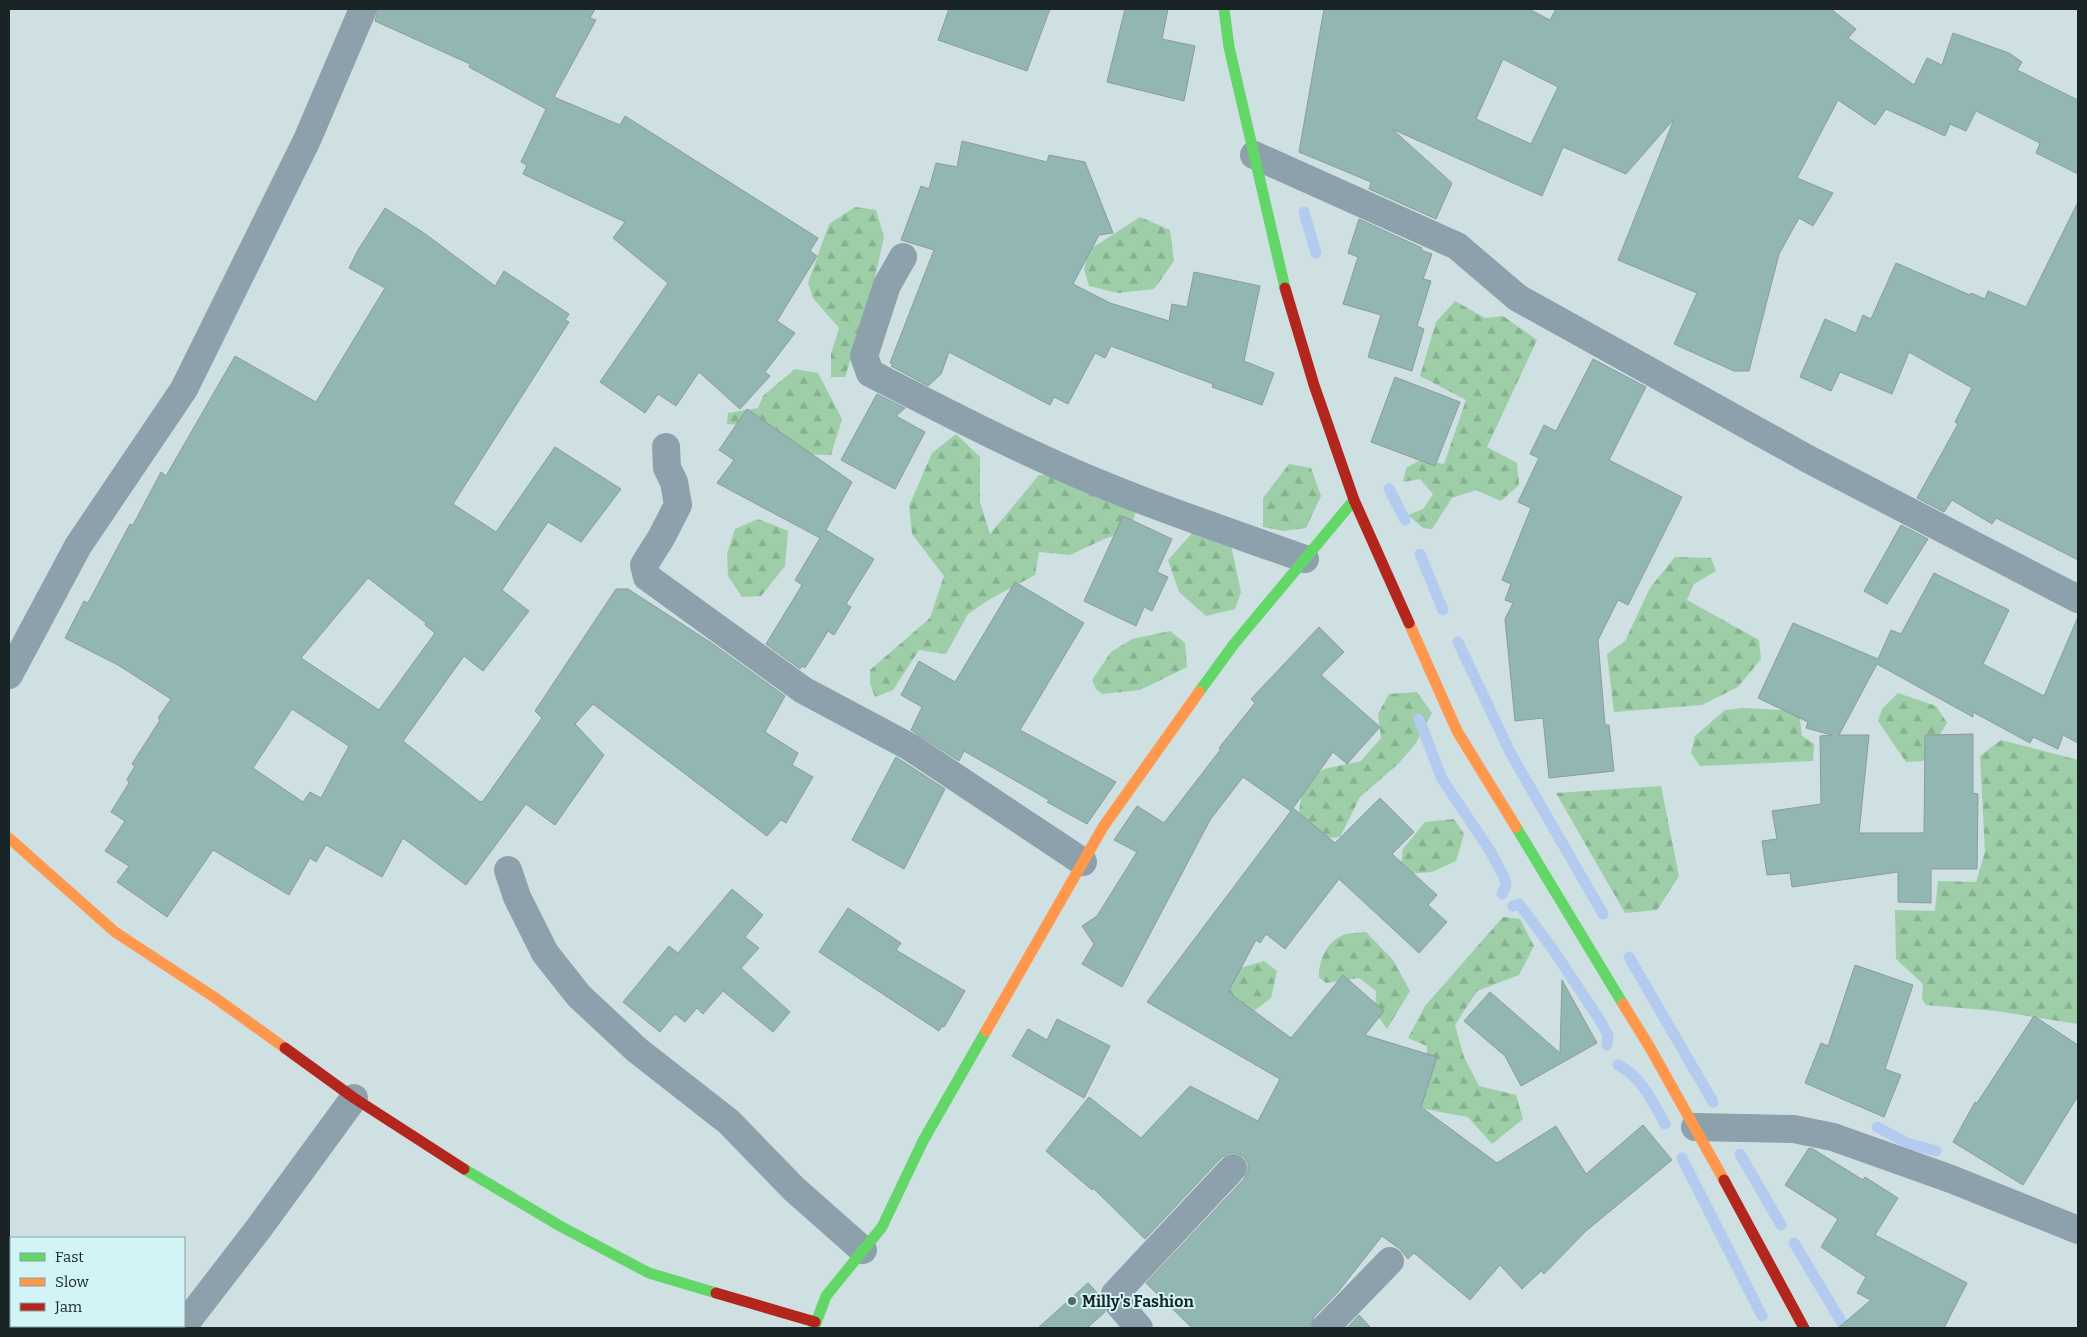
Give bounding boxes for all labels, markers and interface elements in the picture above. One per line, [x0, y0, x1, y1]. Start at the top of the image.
legend [10, 1237, 185, 1327]
text: Fast [55, 1248, 84, 1266]
text: Slow [55, 1273, 90, 1291]
place label: Milly's Fashion [1082, 1292, 1194, 1311]
marker: Milly's Fashion [1066, 1295, 1078, 1307]
text: Jam [54, 1298, 83, 1316]

